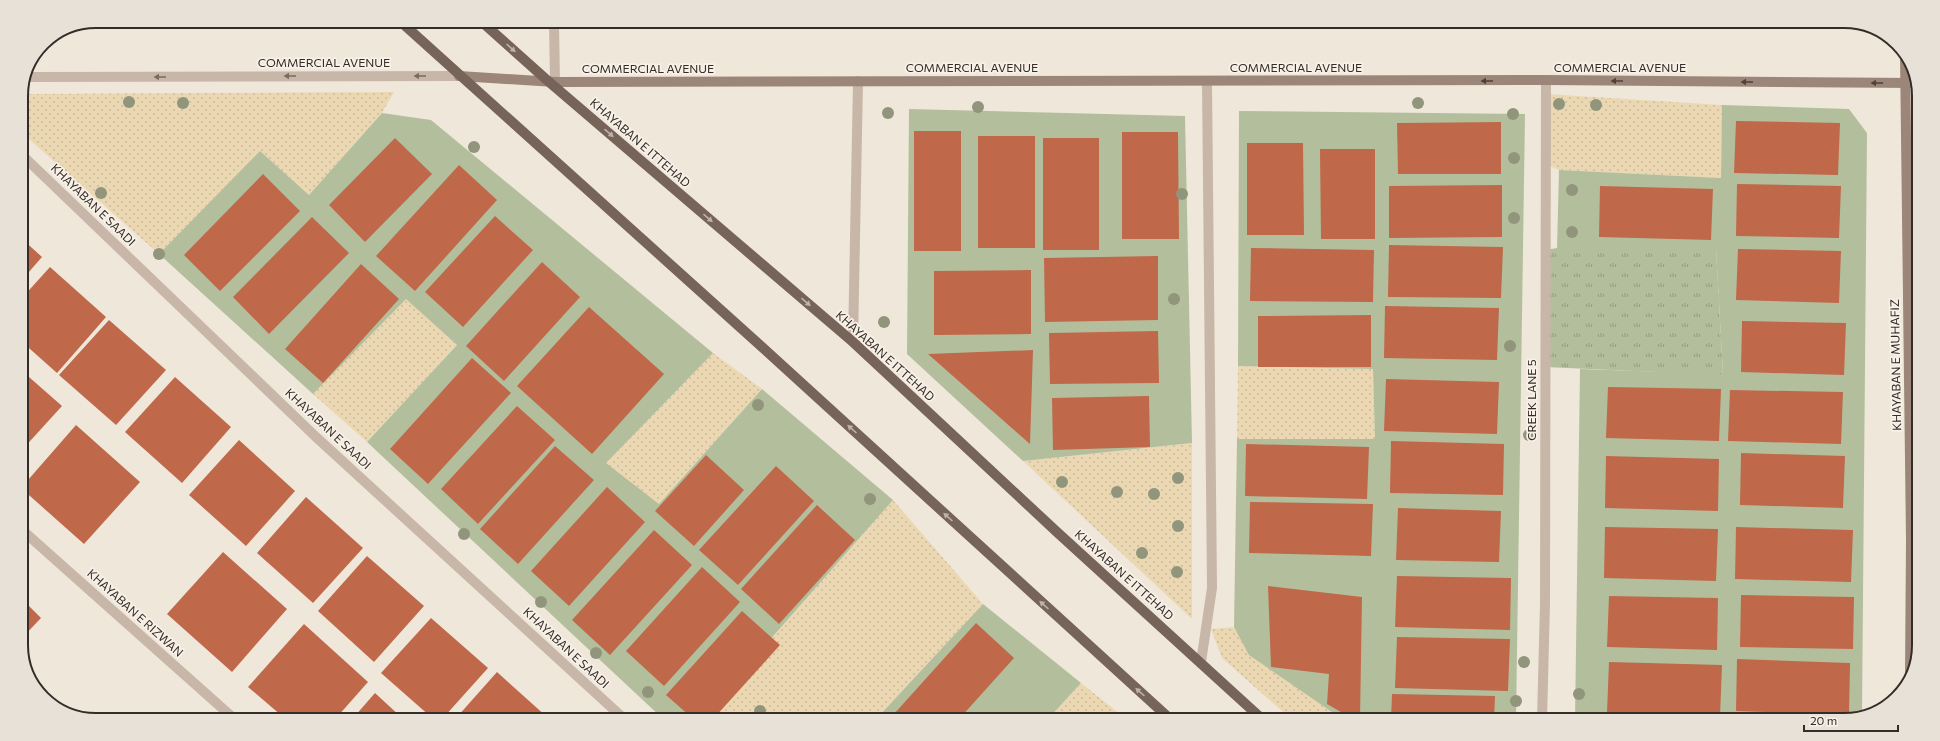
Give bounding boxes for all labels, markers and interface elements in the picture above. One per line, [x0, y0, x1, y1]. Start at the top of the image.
one-way arrow [506, 43, 516, 53]
street label: COMMERCIAL AVENUE [258, 55, 390, 69]
street label: COMMERCIAL AVENUE [906, 60, 1038, 74]
street label: COMMERCIAL AVENUE [1230, 60, 1362, 74]
street label: COMMERCIAL AVENUE [1554, 60, 1686, 74]
street label: COMMERCIAL AVENUE [582, 61, 714, 75]
one-way arrow [283, 73, 296, 79]
one-way arrow [413, 73, 426, 79]
one-way arrow [153, 74, 166, 80]
one-way arrow [1480, 78, 1493, 84]
one-way arrow [1610, 78, 1623, 84]
one-way arrow [1740, 79, 1753, 85]
one-way arrow [1870, 80, 1883, 86]
street label: KHAYABAN E ITTEHAD [588, 95, 694, 190]
one-way arrow [604, 129, 614, 138]
street label: KHAYABAN E SAADI [49, 160, 139, 248]
one-way arrow [702, 213, 713, 222]
one-way arrow [801, 298, 812, 307]
street label: KHAYABAN E MUHAFIZ [1887, 299, 1903, 431]
street label: KHAYABAN E ITTEHAD [833, 307, 938, 403]
street label: CREEK LANE 5 [1524, 359, 1538, 441]
street label: KHAYABAN E SAADI [283, 385, 374, 472]
one-way arrow [847, 425, 857, 434]
one-way arrow [943, 512, 953, 522]
street label: KHAYABAN E ITTEHAD [1072, 526, 1177, 622]
street label: KHAYABAN E RIZWAN [85, 565, 187, 659]
one-way arrow [1039, 600, 1050, 609]
street label: KHAYABAN E SAADI [521, 604, 612, 691]
one-way arrow [1135, 688, 1146, 697]
scale bar [1804, 707, 1898, 733]
text: 20 m [1810, 713, 1837, 727]

